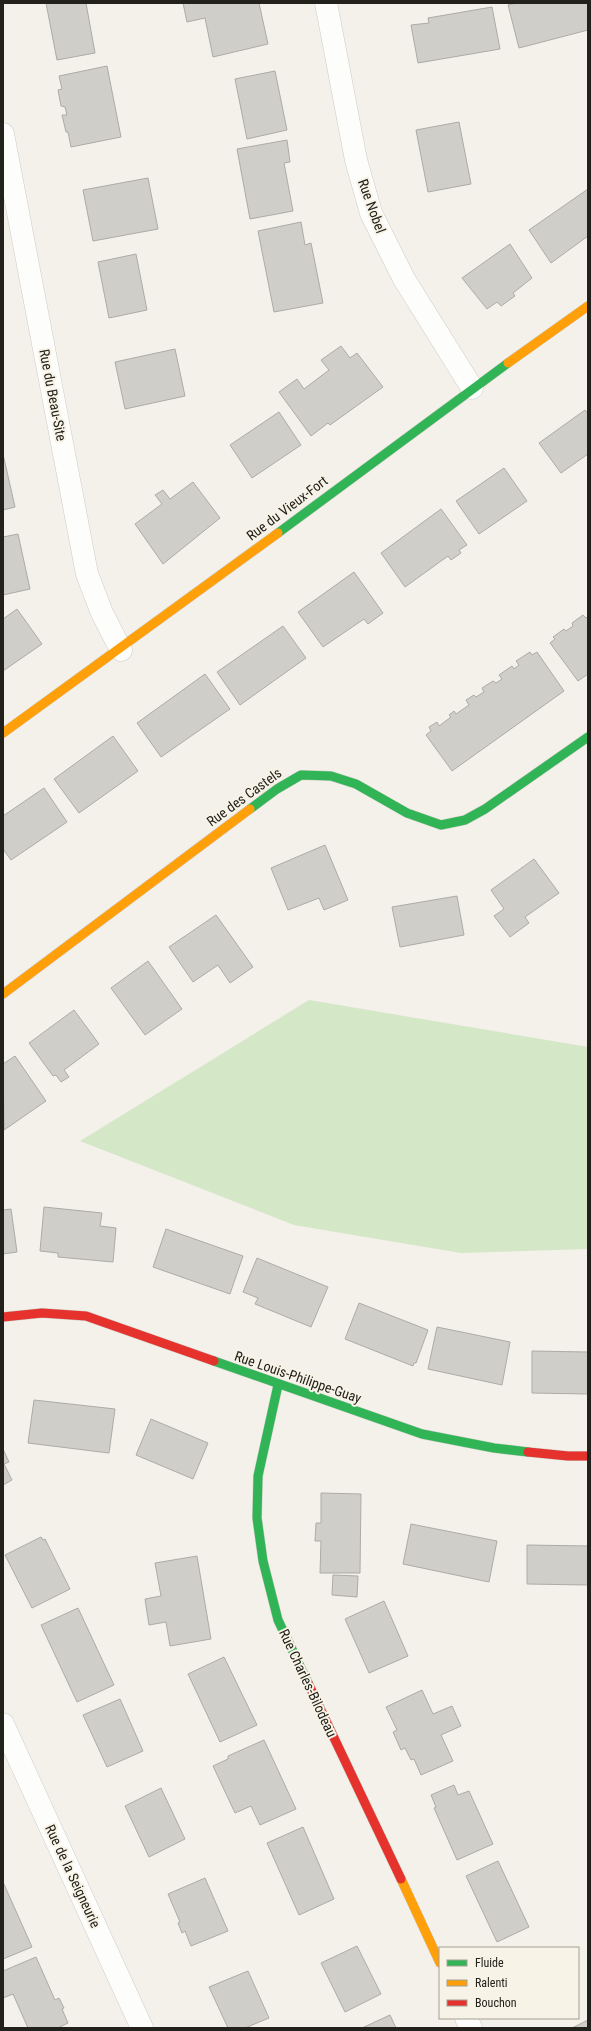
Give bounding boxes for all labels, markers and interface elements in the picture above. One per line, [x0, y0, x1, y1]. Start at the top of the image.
street label: Rue Nobel [355, 177, 389, 235]
street label: Rue du Beau-Site [36, 348, 70, 443]
street label: Rue du Vieux-Fort [243, 472, 331, 544]
street label: Rue des Castels [204, 765, 284, 829]
street label: Rue Louis-Philippe-Guay [233, 1348, 364, 1406]
street label: Rue Charles-Bilodeau [276, 1626, 340, 1740]
street label: Rue de la Seigneurie [42, 1822, 104, 1930]
legend [439, 1947, 579, 2019]
text: Fluide [475, 1956, 504, 1970]
text: Ralenti [475, 1976, 508, 1990]
text: Bouchon [475, 1996, 517, 2010]

